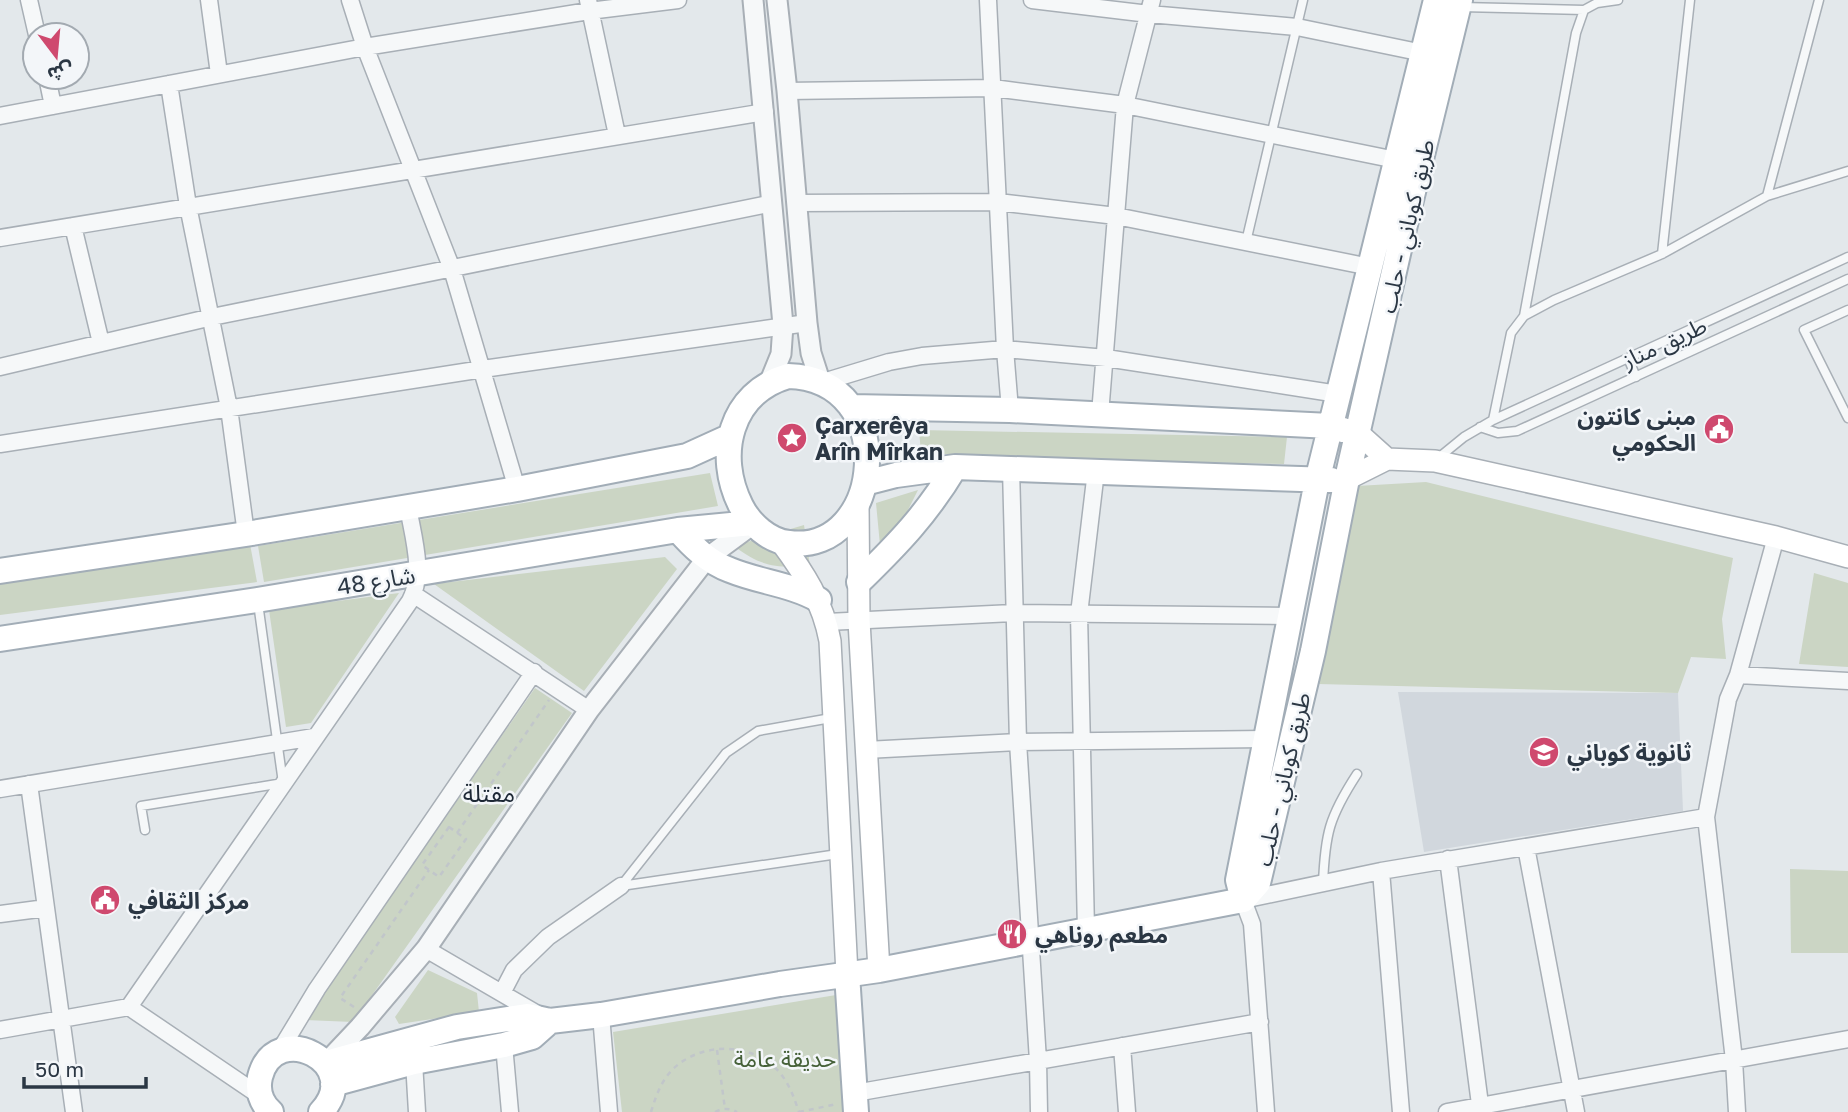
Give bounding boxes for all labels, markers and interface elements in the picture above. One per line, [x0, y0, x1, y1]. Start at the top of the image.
north arrow [21, 21, 91, 91]
text: ش [45, 58, 77, 87]
street label: طريق كوباني - حلب [1372, 136, 1444, 317]
street label: طريق مناز [1616, 310, 1711, 375]
place label: مبنى كانتون الحكومي [1577, 402, 1696, 461]
place label: Çarxerêya Arîn Mîrkan [815, 411, 943, 465]
public building icon: مبنى كانتون الحكومي [1702, 412, 1736, 446]
place icon: Çarxerêya Arîn Mîrkan [775, 421, 809, 455]
street label: 48 شارع [335, 560, 418, 604]
street label: طريق كوباني - حلب [1248, 689, 1320, 870]
school or university icon: ثانوية كوباني [1527, 735, 1561, 769]
place label: ثانوية كوباني [1567, 738, 1692, 771]
district label: مقتلة [463, 778, 515, 807]
public building icon: مركز الثقافي [88, 883, 122, 917]
place label: مركز الثقافي [128, 886, 249, 919]
restaurant icon: مطعم روناهي [995, 917, 1029, 951]
place label: مطعم روناهي [1035, 920, 1168, 953]
park label: حديقة عامة [734, 1044, 836, 1072]
scale bar [24, 1046, 147, 1090]
text: 50 m [35, 1056, 84, 1082]

